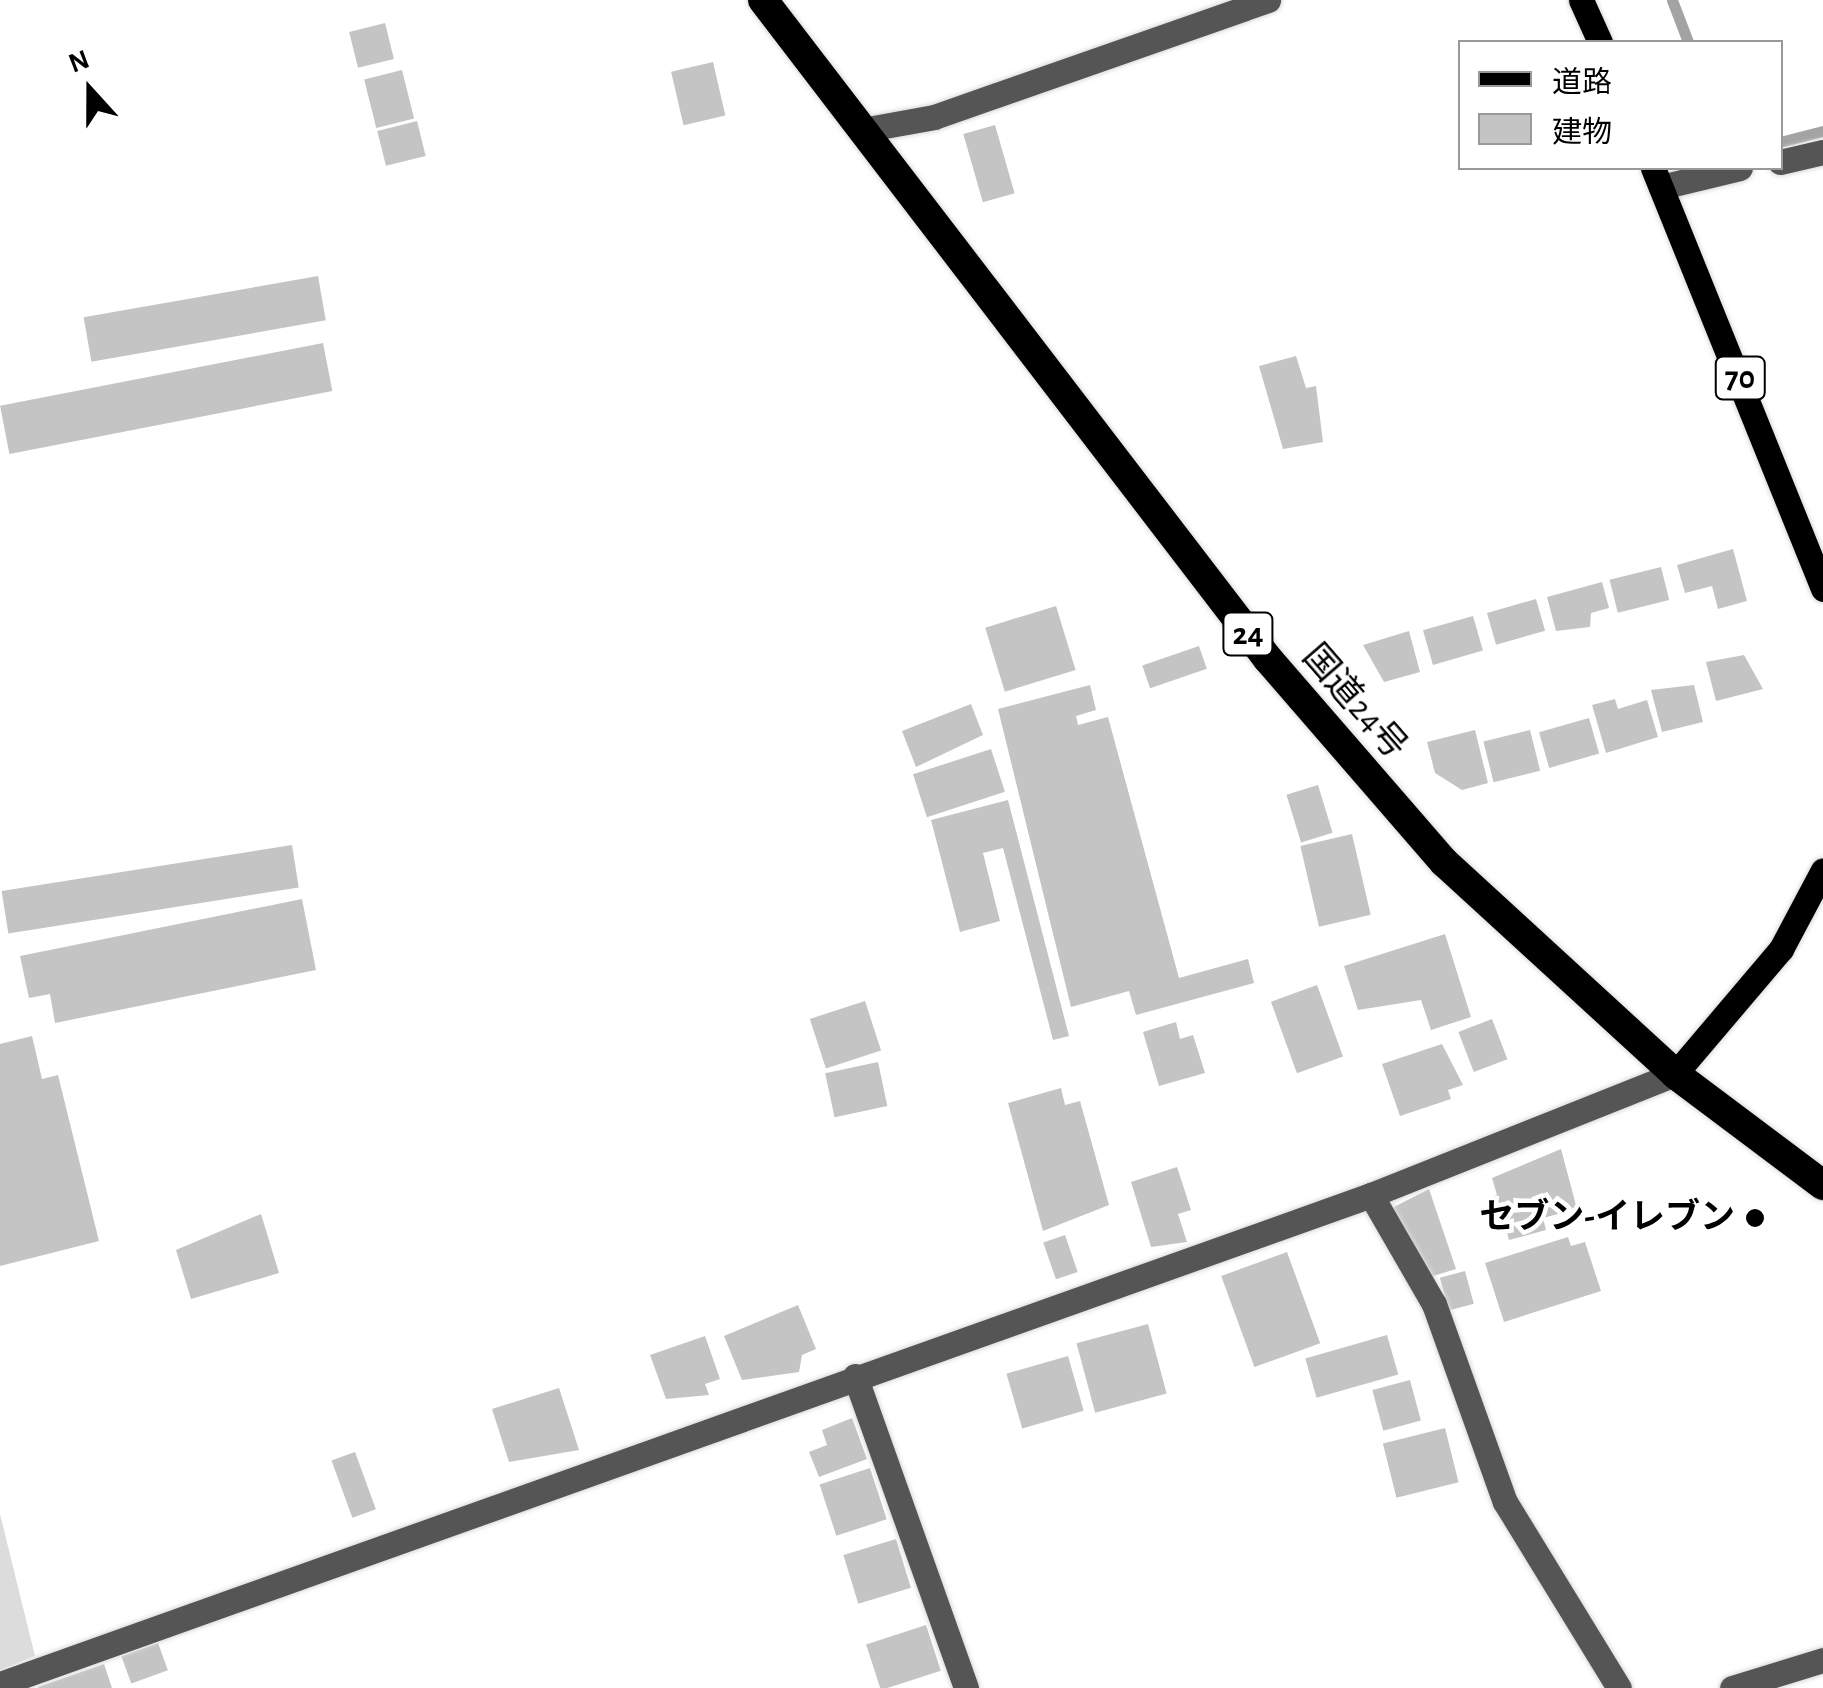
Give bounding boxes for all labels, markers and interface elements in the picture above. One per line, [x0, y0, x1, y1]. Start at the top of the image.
north arrow [40, 40, 140, 140]
legend [1458, 40, 1783, 170]
text: N [65, 45, 93, 79]
text: 道路 [1552, 68, 1612, 98]
text: 建物 [1552, 118, 1612, 148]
road number: 70 [1712, 351, 1768, 405]
road number: 24 [1220, 607, 1276, 661]
street label: 国道24号 [1293, 636, 1415, 768]
place label: セブン-イレブン [1479, 1197, 1735, 1239]
marker: セブン-イレブン [1744, 1207, 1766, 1229]

